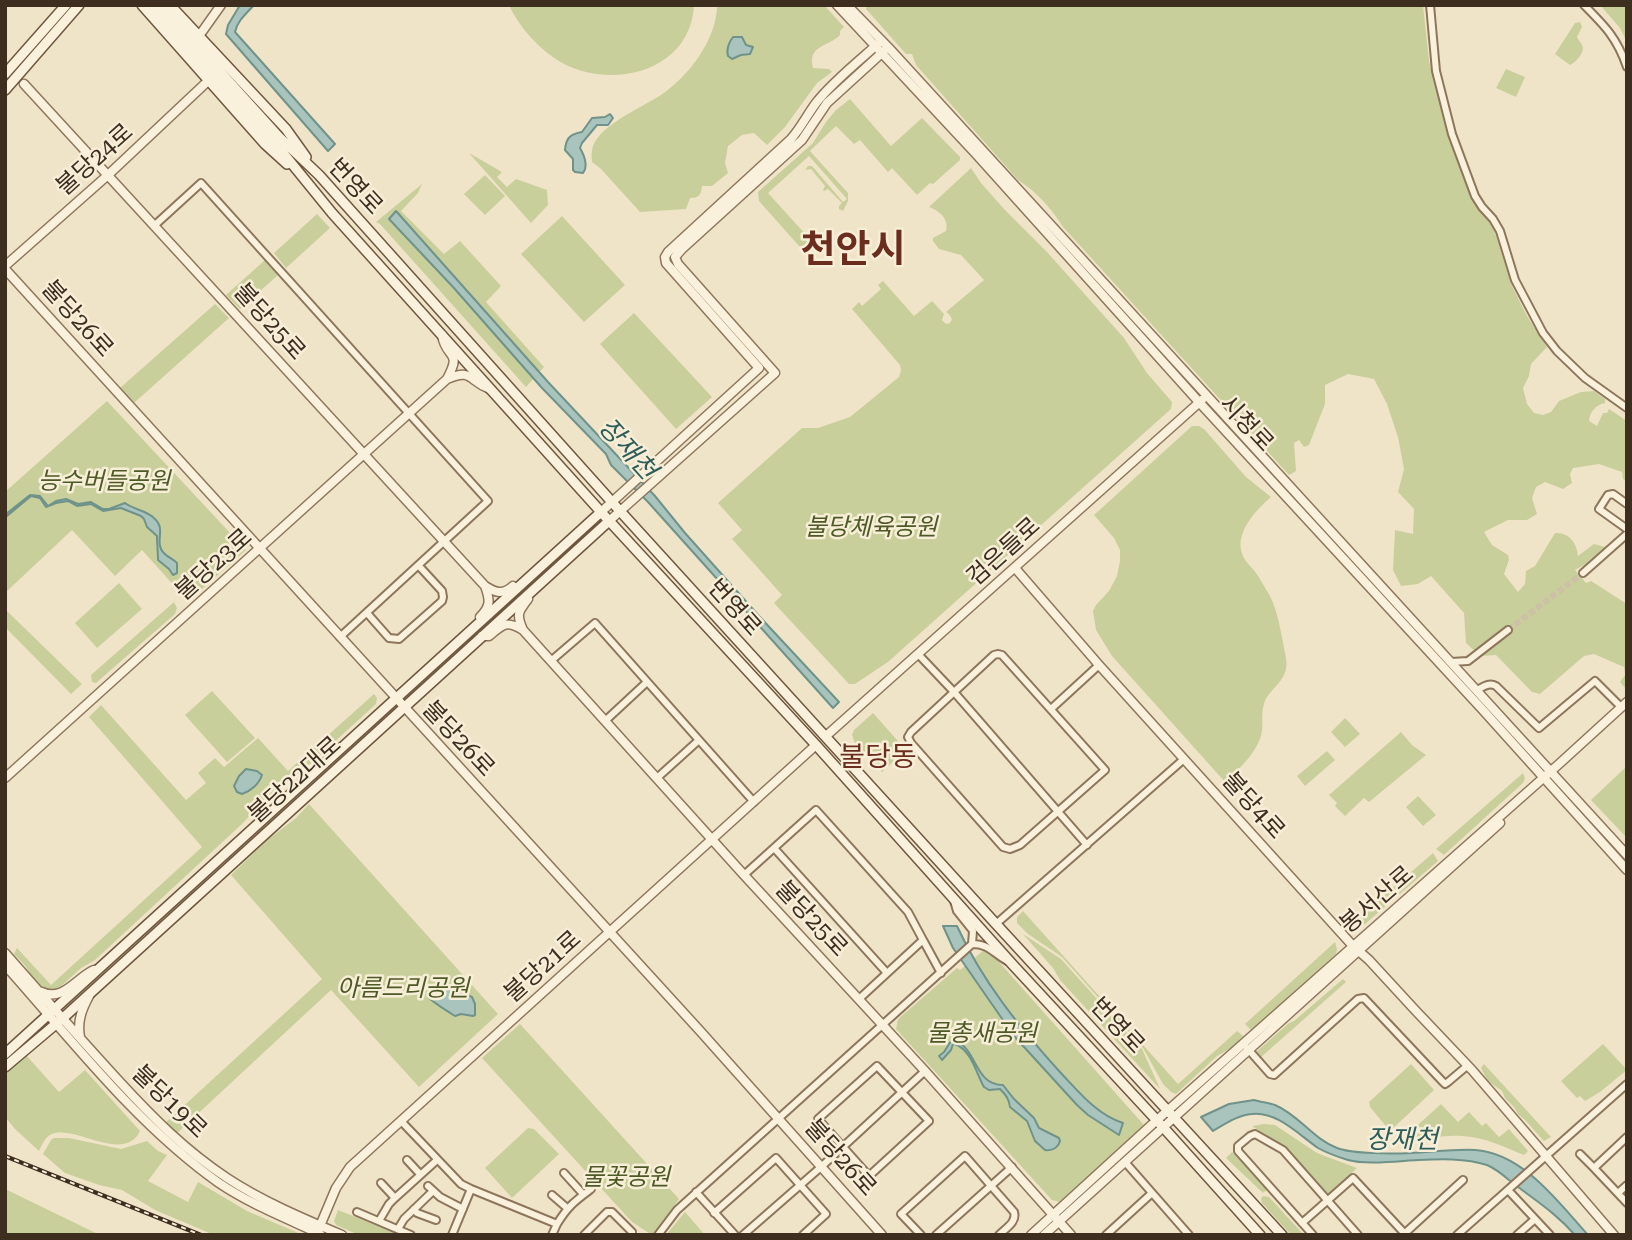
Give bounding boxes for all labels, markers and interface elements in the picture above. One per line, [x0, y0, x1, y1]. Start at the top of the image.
street label: 불당24로 [51, 118, 139, 202]
street label: 번영로 [322, 153, 388, 221]
district label: 천안시 [801, 228, 905, 274]
street label: 불당26로 [35, 275, 119, 363]
street label: 불당25로 [227, 278, 311, 366]
street label: 시청로 [1213, 390, 1279, 458]
water label: 장재천 [591, 412, 663, 486]
park label: 능수버들공원 [38, 468, 170, 496]
street label: 검은들로 [962, 512, 1046, 592]
park label: 불당체육공원 [805, 514, 937, 542]
street label: 불당23로 [170, 523, 258, 607]
street label: 번영로 [701, 574, 767, 642]
street label: 불당26로 [416, 695, 500, 783]
street label: 불당22대로 [243, 731, 347, 829]
district label: 불당동 [839, 741, 917, 775]
street label: 불당4로 [1216, 767, 1290, 845]
street label: 봉서산로 [1334, 860, 1420, 940]
street label: 불당25로 [769, 875, 853, 963]
street label: 불당21로 [499, 925, 587, 1009]
park label: 아름드리공원 [337, 975, 469, 1003]
street label: 번영로 [1084, 992, 1150, 1060]
park label: 물총새공원 [927, 1020, 1037, 1048]
street label: 불당19로 [126, 1059, 212, 1145]
street label: 불당26로 [798, 1114, 882, 1202]
water label: 장재천 [1366, 1124, 1438, 1156]
park label: 물꽃공원 [582, 1164, 670, 1192]

